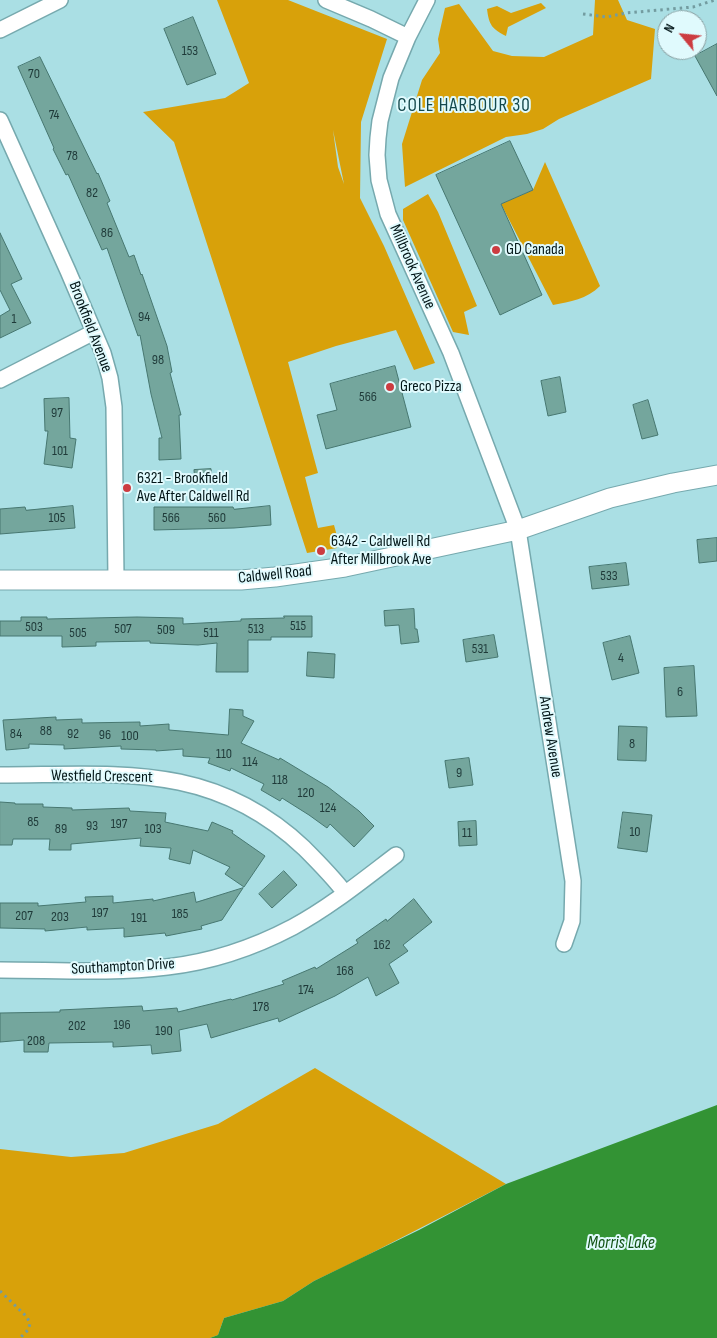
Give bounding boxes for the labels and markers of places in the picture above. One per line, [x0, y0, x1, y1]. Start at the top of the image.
place label: GD Canada [506, 240, 564, 260]
marker: GD Canada [490, 244, 502, 256]
place label: Greco Pizza [400, 377, 462, 397]
marker: Greco Pizza [384, 381, 396, 393]
place label: 6321 - Brookfield Ave After Caldwell Rd [137, 469, 250, 507]
marker: 6321 - Brookfield Ave After Caldwell Rd [121, 482, 133, 494]
place label: 6342 - Caldwell Rd After Millbrook Ave [331, 532, 431, 570]
marker: 6342 - Caldwell Rd After Millbrook Ave [315, 545, 327, 557]

